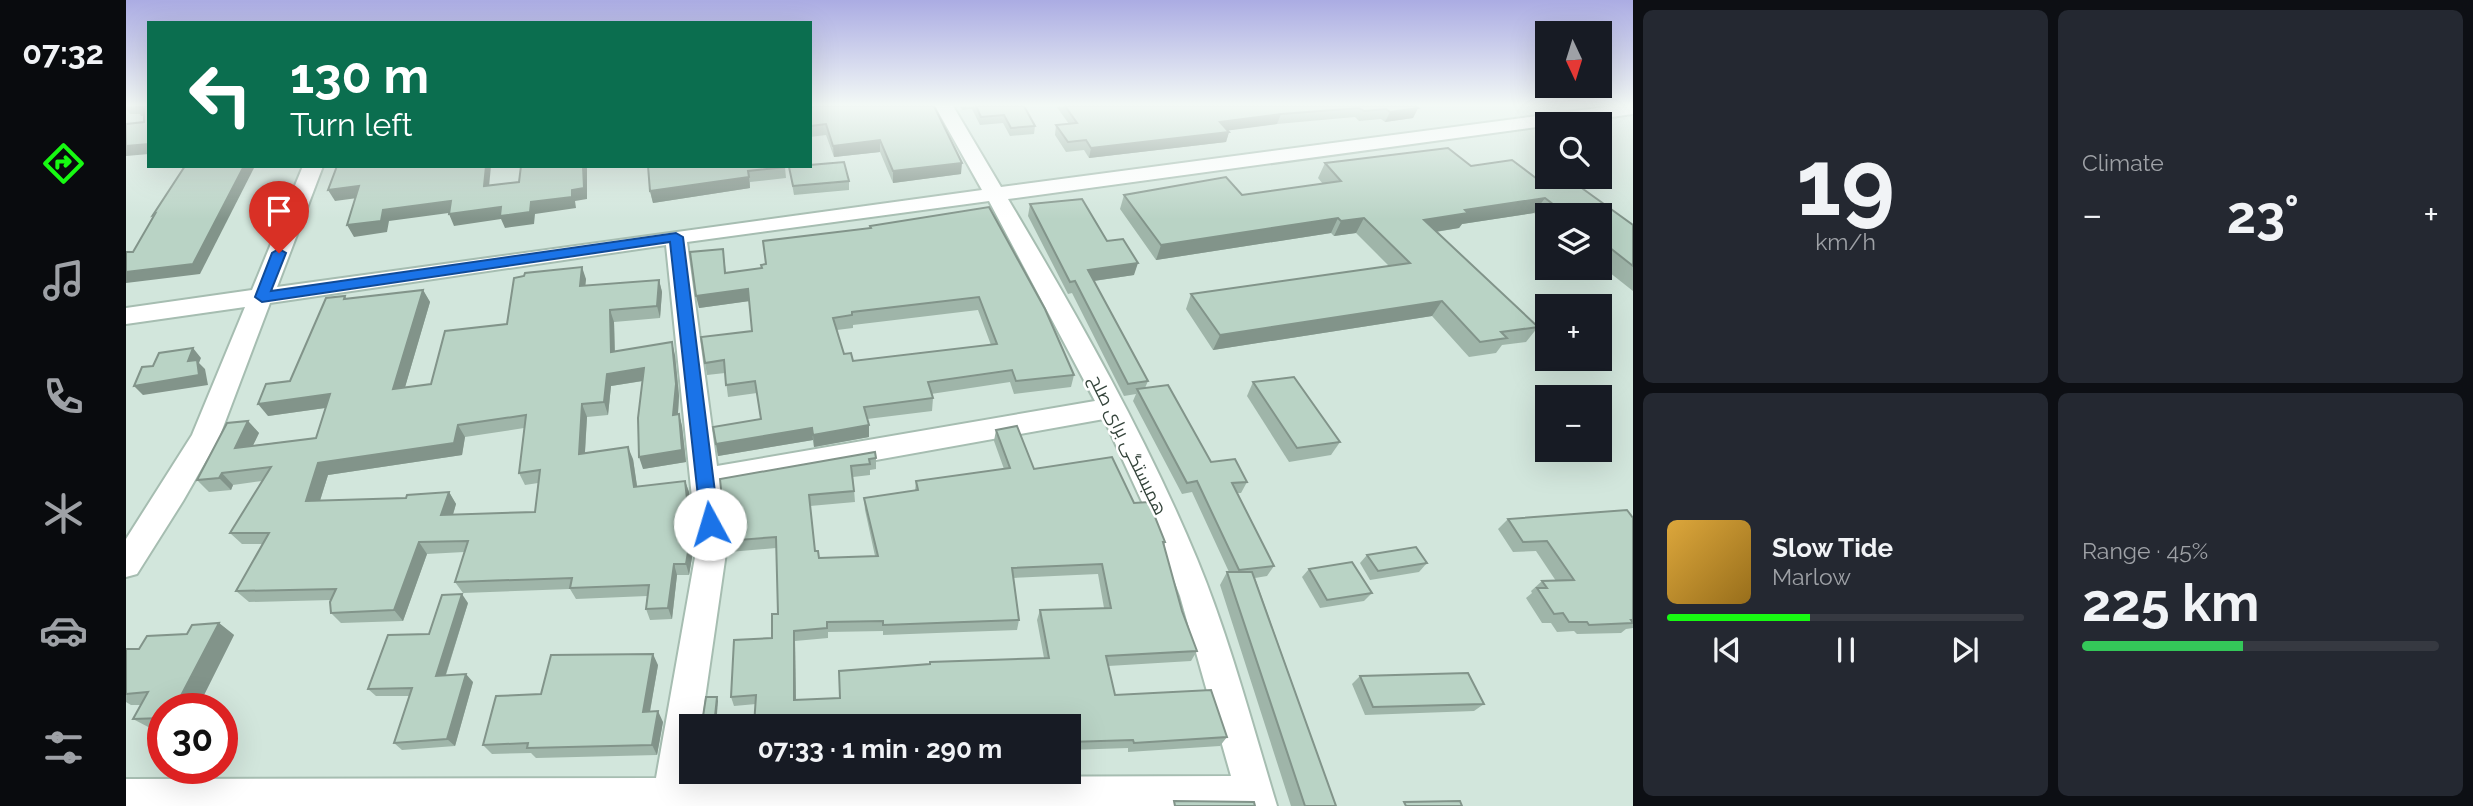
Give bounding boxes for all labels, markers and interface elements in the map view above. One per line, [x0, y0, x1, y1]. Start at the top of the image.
north arrow [1535, 21, 1612, 98]
map controls [1535, 21, 1612, 462]
text: 07:32 [22, 34, 104, 71]
text: 130 m [290, 47, 429, 104]
icon: left [175, 49, 266, 140]
text: Turn left [290, 106, 412, 143]
button: search [1535, 112, 1612, 189]
text: 19 [1796, 129, 1895, 236]
icon: directions [39, 139, 88, 188]
text: Climate [2082, 149, 2164, 176]
pin [249, 181, 309, 253]
text: 23° [2227, 184, 2299, 245]
icon: arrive [260, 192, 298, 230]
text: − [2082, 192, 2102, 237]
text: + [2423, 192, 2439, 237]
button: layers [1535, 203, 1612, 280]
text: km/h [1815, 228, 1876, 255]
icon: music [39, 256, 88, 305]
button: + [1535, 294, 1612, 371]
street label: همبستگی برای صلح [1084, 371, 1171, 519]
icon: phone [39, 372, 88, 421]
button: − [1535, 385, 1612, 462]
position arrow [673, 487, 747, 561]
icon: climate [39, 489, 88, 538]
text: Slow Tide [1772, 533, 1893, 563]
text: Range · 45% [2082, 537, 2208, 564]
text: Marlow [1772, 563, 1851, 590]
text: 225 km [2082, 572, 2259, 633]
icon: car [39, 606, 88, 655]
icon: previous [1708, 631, 1746, 669]
icon: pause [1827, 631, 1865, 669]
icon: next [1946, 631, 1984, 669]
speed limit sign: 30 [147, 693, 238, 784]
icon: filters [39, 723, 88, 772]
text: 07:33 · 1 min · 290 m [758, 734, 1002, 764]

